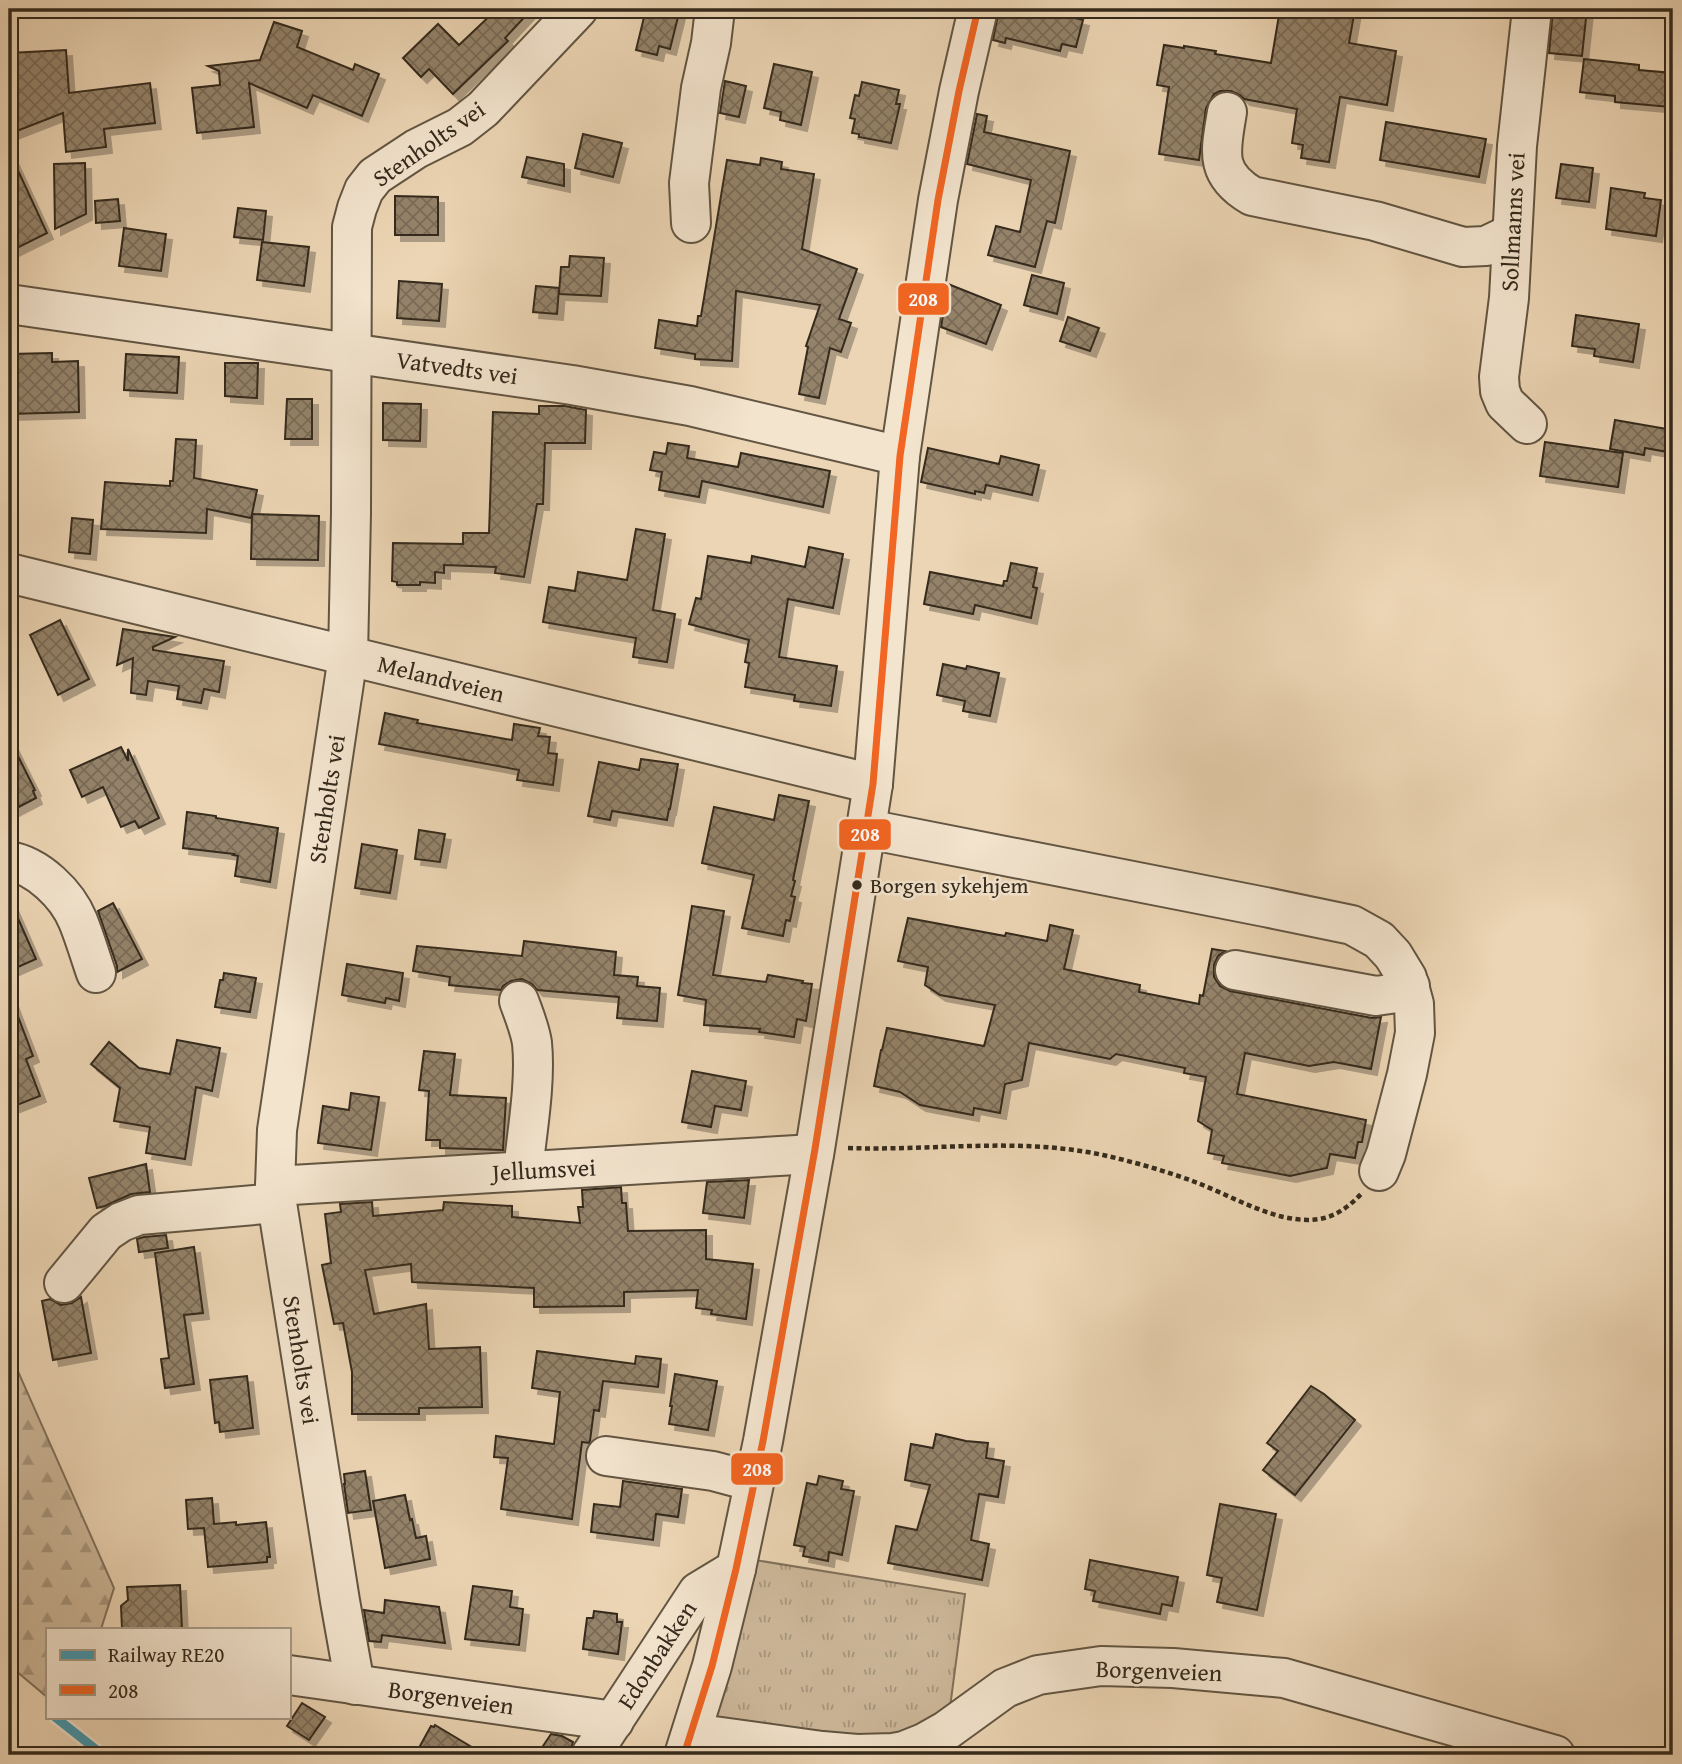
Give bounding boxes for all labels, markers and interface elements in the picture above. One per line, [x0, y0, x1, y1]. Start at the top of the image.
street label: Stenholts vei [365, 92, 492, 195]
street label: Sollmanns vei [1491, 151, 1534, 293]
line badge: 208 [897, 282, 950, 316]
text: 208 [908, 285, 938, 313]
street label: Vatvedts vei [394, 342, 520, 393]
street label: Melandveien [374, 646, 509, 711]
street label: Stenholts vei [299, 732, 354, 866]
line badge: 208 [838, 818, 892, 851]
text: 208 [850, 820, 880, 848]
place label: Borgen sykehjem [870, 869, 1029, 901]
marker: Borgen sykehjem [850, 878, 864, 892]
street label: Jellumsvei [488, 1149, 597, 1190]
street label: Stenholts vei [274, 1293, 329, 1427]
line badge: 208 [730, 1452, 784, 1486]
text: 208 [742, 1455, 772, 1483]
street label: Edonbakken [608, 1593, 705, 1716]
legend [46, 1628, 290, 1718]
text: Railway RE20 [108, 1639, 224, 1670]
street label: Borgenveien [1095, 1651, 1223, 1690]
street label: Borgenveien [386, 1671, 517, 1724]
text: 208 [108, 1675, 138, 1706]

